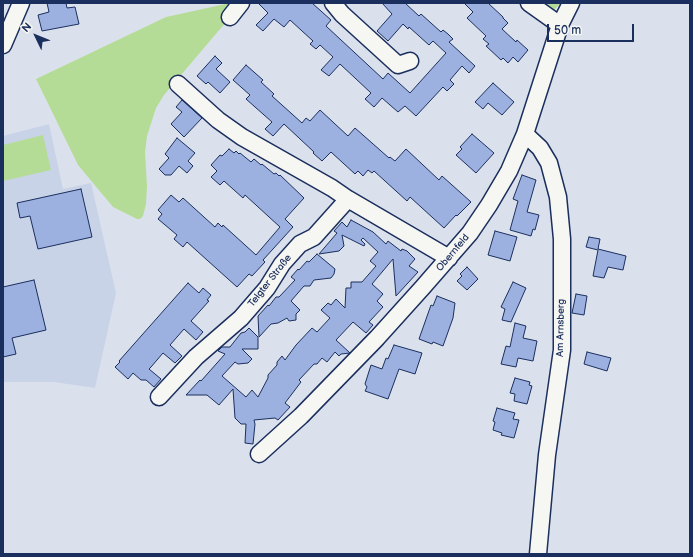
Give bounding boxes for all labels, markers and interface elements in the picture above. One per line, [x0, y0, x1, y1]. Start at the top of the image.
north arrow [16, 16, 56, 56]
scale bar [549, 16, 636, 42]
text: N [19, 20, 34, 35]
text: 50 m [554, 23, 581, 38]
street label: Obernfeld [434, 232, 472, 274]
street label: Telgter Straße [246, 252, 294, 310]
street label: Am Arnsberg [554, 299, 568, 357]

